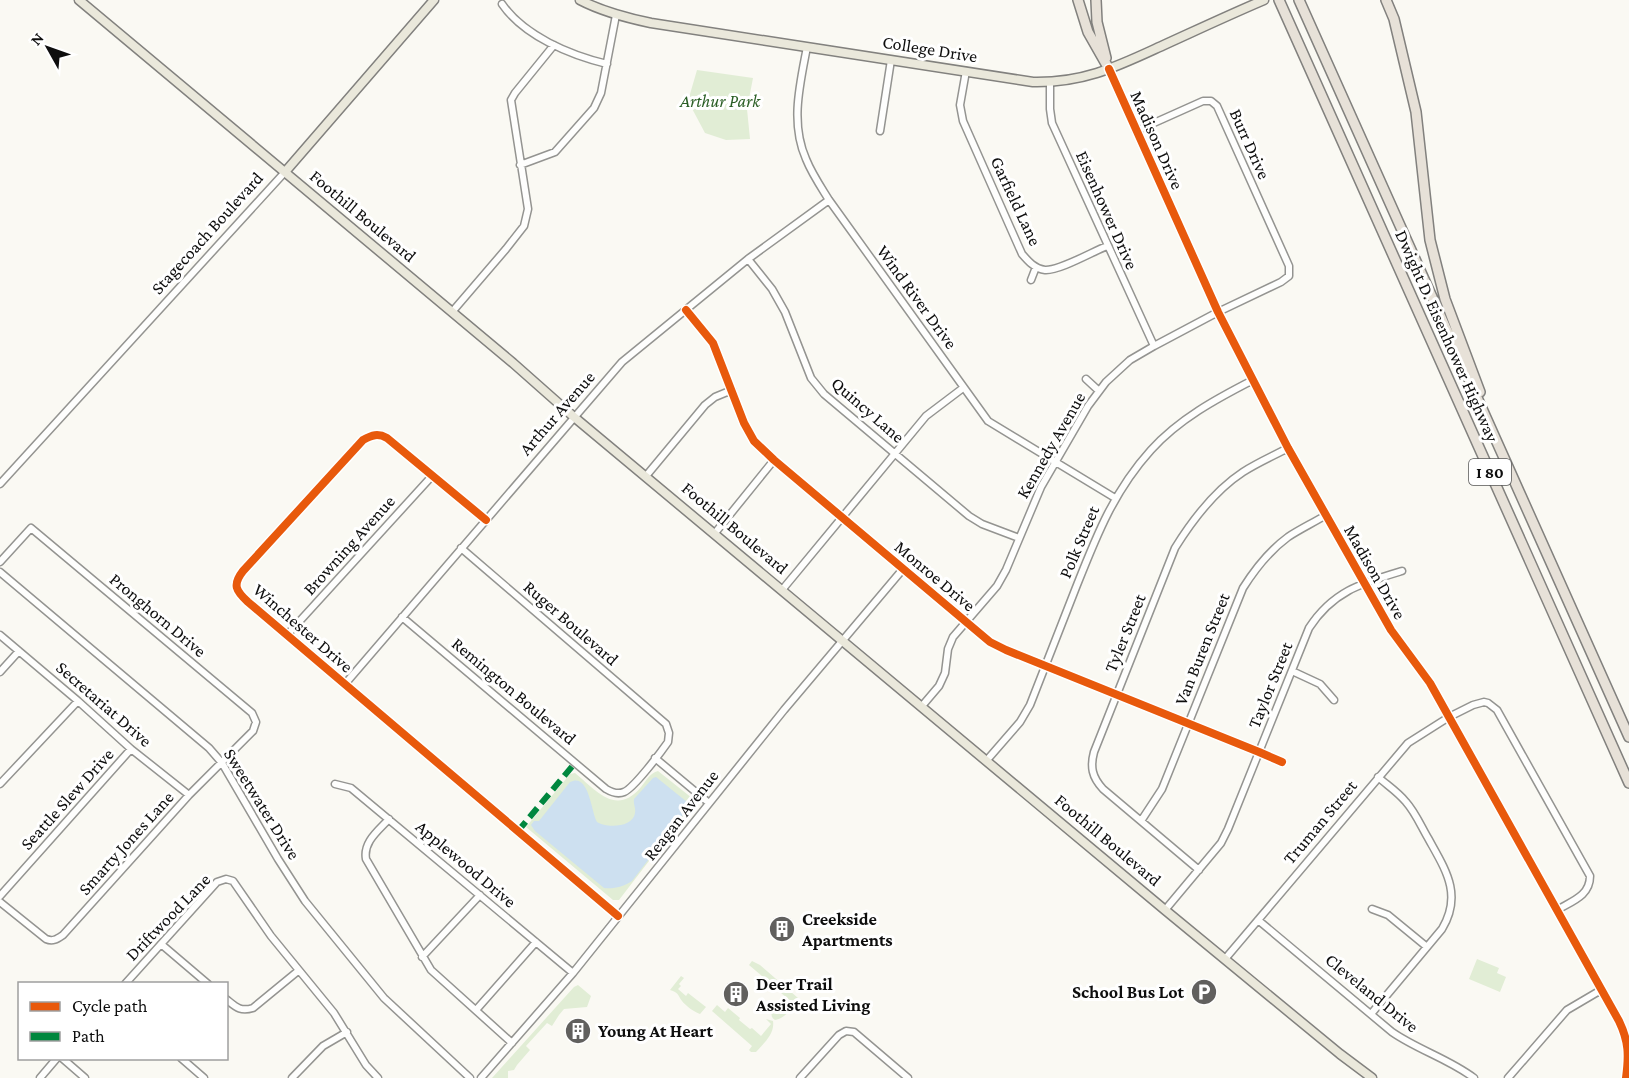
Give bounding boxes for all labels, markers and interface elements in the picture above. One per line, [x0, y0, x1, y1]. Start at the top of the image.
north arrow [18, 18, 78, 78]
text: N [27, 29, 47, 48]
street label: College Drive [881, 32, 979, 66]
street label: Madison Drive [1126, 88, 1188, 192]
park label: Arthur Park [679, 91, 761, 111]
street label: Burr Drive [1226, 106, 1274, 182]
street label: Eisenhower Drive [1072, 148, 1142, 272]
street label: Garfield Lane [987, 153, 1045, 249]
street label: Foothill Boulevard [306, 166, 421, 267]
street label: Stagecoach Boulevard [147, 168, 267, 298]
street label: Dwight D. Eisenhower Highway [1391, 227, 1503, 446]
street label: Wind River Drive [873, 241, 961, 353]
street label: Arthur Avenue [515, 367, 599, 459]
street label: Quincy Lane [827, 373, 909, 447]
street label: Kennedy Avenue [1012, 388, 1090, 502]
road number: I 80 [1469, 459, 1511, 485]
street label: Foothill Boulevard [678, 478, 793, 579]
street label: Browning Avenue [299, 491, 399, 599]
street label: Polk Street [1055, 502, 1104, 581]
street label: Madison Drive [1340, 521, 1410, 623]
street label: Monroe Drive [891, 537, 979, 616]
street label: Pronghorn Drive [106, 569, 210, 661]
street label: Ruger Boulevard [520, 577, 623, 670]
street label: Winchester Drive [249, 579, 357, 677]
street label: Van Buren Street [1170, 589, 1234, 708]
street label: Tyler Street [1100, 590, 1150, 675]
street label: Remington Boulevard [448, 633, 581, 749]
street label: Taylor Street [1244, 638, 1297, 731]
street label: Secretariat Drive [52, 657, 156, 751]
street label: Seattle Slew Drive [16, 744, 118, 854]
street label: Sweetwater Drive [220, 745, 304, 863]
street label: Reagan Avenue [640, 766, 722, 864]
street label: Truman Street [1279, 775, 1362, 868]
street label: Smarty Jones Lane [74, 787, 178, 899]
street label: Foothill Boulevard [1051, 790, 1166, 891]
street label: Applewood Drive [412, 816, 520, 912]
street label: Driftwood Lane [122, 869, 214, 965]
place label: Creekside Apartments [801, 909, 893, 950]
building icon: Creekside Apartments [767, 914, 797, 944]
street label: Cleveland Drive [1321, 949, 1423, 1037]
place label: Deer Trail Assisted Living [755, 974, 870, 1015]
parking icon: School Bus Lot [1189, 977, 1219, 1007]
building icon: Deer Trail Assisted Living [721, 979, 751, 1009]
legend [18, 982, 228, 1060]
place label: School Bus Lot [1072, 982, 1185, 1002]
text: Cycle path [72, 996, 148, 1016]
building icon: Young At Heart [563, 1016, 593, 1046]
place label: Young At Heart [598, 1021, 714, 1041]
text: Path [72, 1026, 105, 1046]

